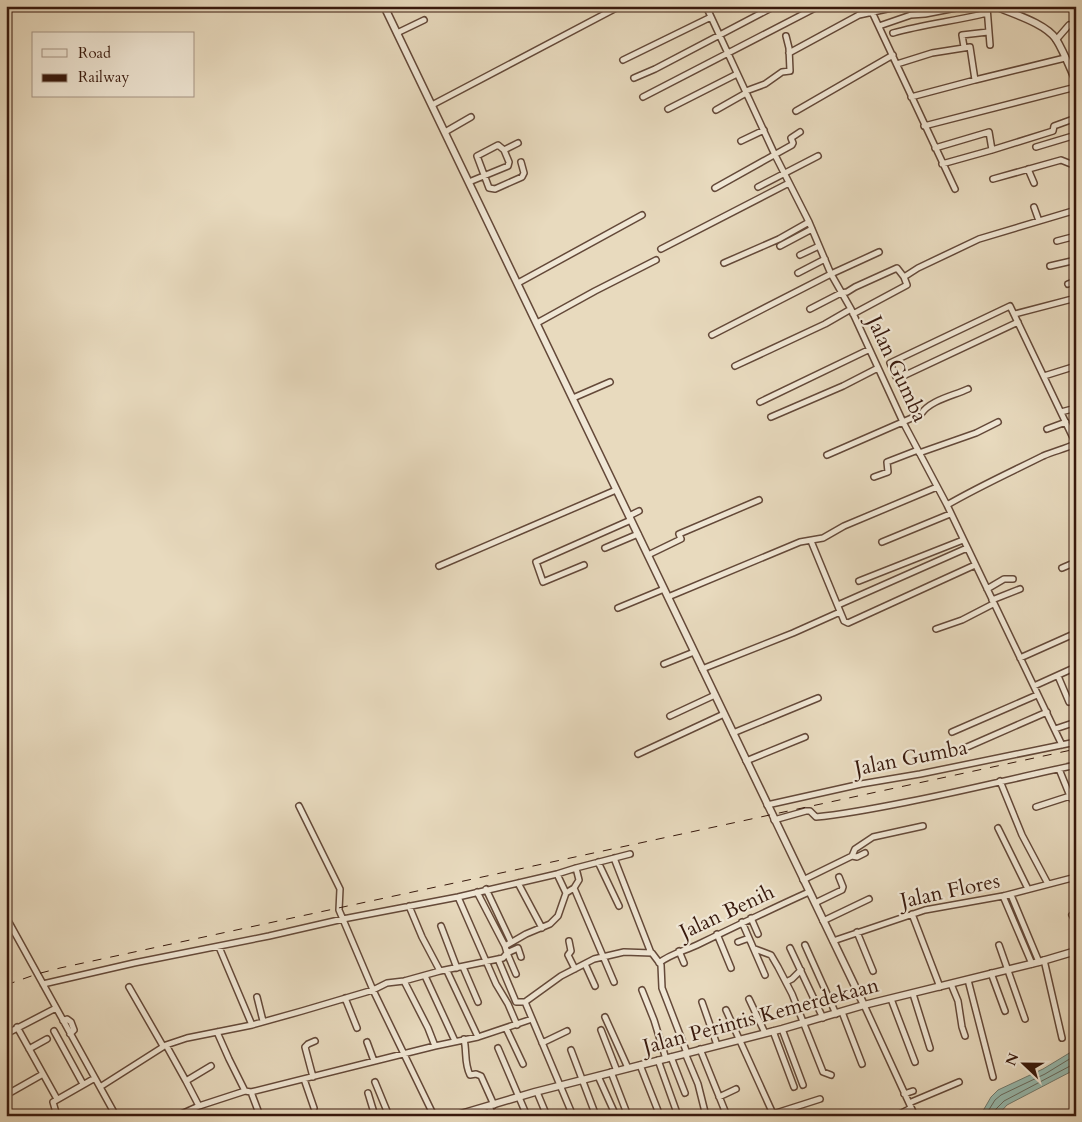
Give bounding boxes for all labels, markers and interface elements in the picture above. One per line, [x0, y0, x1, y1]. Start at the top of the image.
legend [32, 32, 195, 98]
text: Road [78, 43, 111, 63]
text: Railway [78, 67, 129, 87]
street label: Jalan Gumba [858, 308, 934, 427]
street label: Jalan Gumba [849, 733, 970, 784]
street label: Jalan Flores [895, 866, 1002, 916]
street label: Jalan Benih [672, 877, 779, 948]
street label: Jalan Perintis Kemerdekaan [637, 971, 882, 1062]
north arrow [1000, 1040, 1050, 1090]
text: N [1001, 1050, 1023, 1069]

